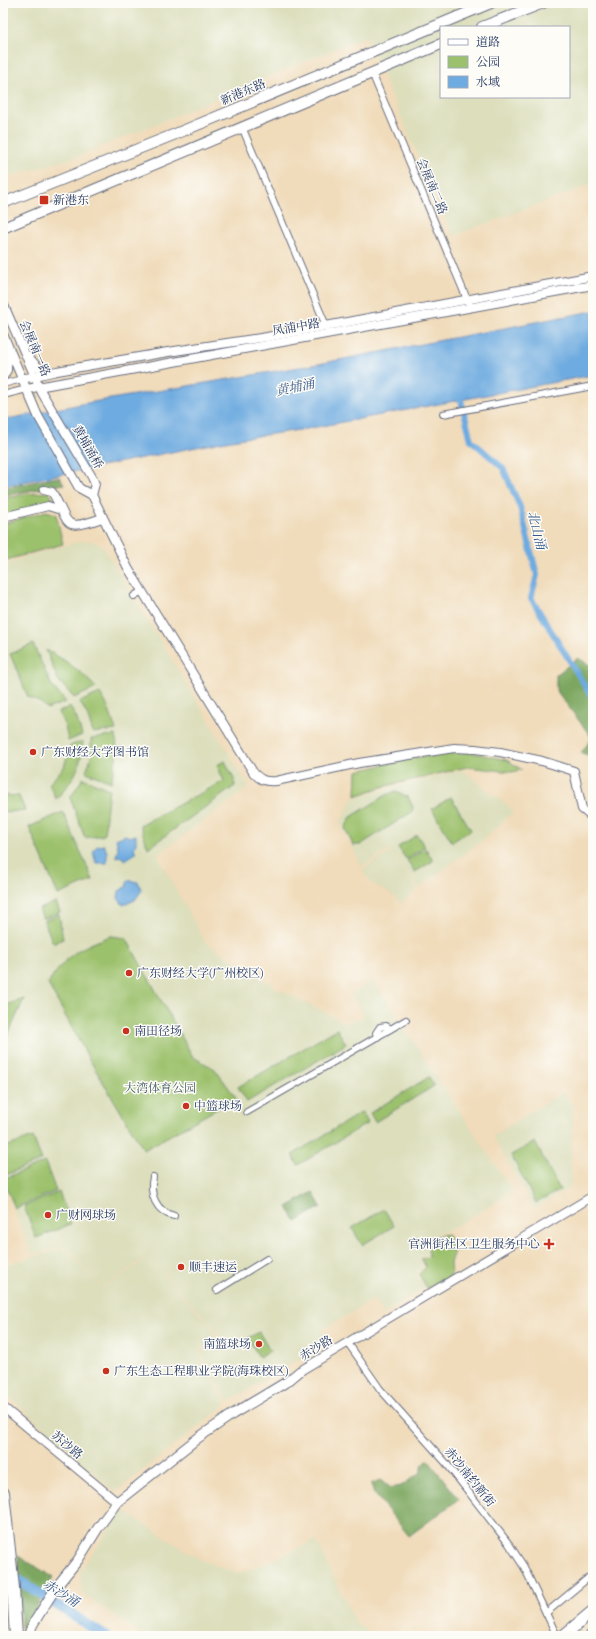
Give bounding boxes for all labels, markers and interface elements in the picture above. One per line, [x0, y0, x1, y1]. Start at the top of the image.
legend [440, 26, 570, 98]
text: 道路 [476, 35, 500, 49]
text: 公园 [476, 55, 500, 69]
text: 水域 [476, 75, 500, 89]
street label: 新港东路 [218, 76, 268, 108]
street label: 会展南二路 [414, 156, 450, 216]
place label: 新港东 [53, 193, 89, 207]
marker: 新港东 [38, 194, 50, 206]
street label: 凤浦中路 [271, 316, 321, 338]
street label: 会展南一路 [17, 318, 53, 378]
water label: 黄埔涌 [274, 375, 318, 398]
street label: 黄埔涌桥 [70, 423, 106, 471]
water label: 北山涌 [525, 509, 549, 553]
place label: 广东财经大学图书馆 [41, 745, 149, 759]
marker: 广东财经大学图书馆 [28, 747, 38, 757]
place label: 广东财经大学(广州校区) [137, 966, 264, 980]
marker: 广东财经大学(广州校区) [124, 968, 134, 978]
place label: 南田径场 [134, 1024, 182, 1038]
marker: 南田径场 [121, 1026, 131, 1036]
park label: 大湾体育公园 [124, 1081, 196, 1095]
place label: 中篮球场 [194, 1099, 242, 1113]
marker: 中篮球场 [181, 1101, 191, 1111]
place label: 广财网球场 [56, 1208, 116, 1222]
marker: 广财网球场 [43, 1210, 53, 1220]
place label: 官洲街社区卫生服务中心 [408, 1237, 540, 1251]
marker: 官洲街社区卫生服务中心 [543, 1238, 555, 1250]
place label: 顺丰速运 [189, 1260, 237, 1274]
marker: 顺丰速运 [176, 1262, 186, 1272]
street label: 赤沙路 [297, 1333, 335, 1363]
place label: 南篮球场 [203, 1337, 251, 1351]
marker: 南篮球场 [254, 1339, 264, 1349]
place label: 广东生态工程职业学院(海珠校区) [114, 1364, 289, 1378]
marker: 广东生态工程职业学院(海珠校区) [101, 1366, 111, 1376]
street label: 苏沙路 [49, 1428, 85, 1462]
street label: 赤沙南约新街 [442, 1445, 499, 1510]
water label: 赤沙涌 [40, 1576, 83, 1611]

